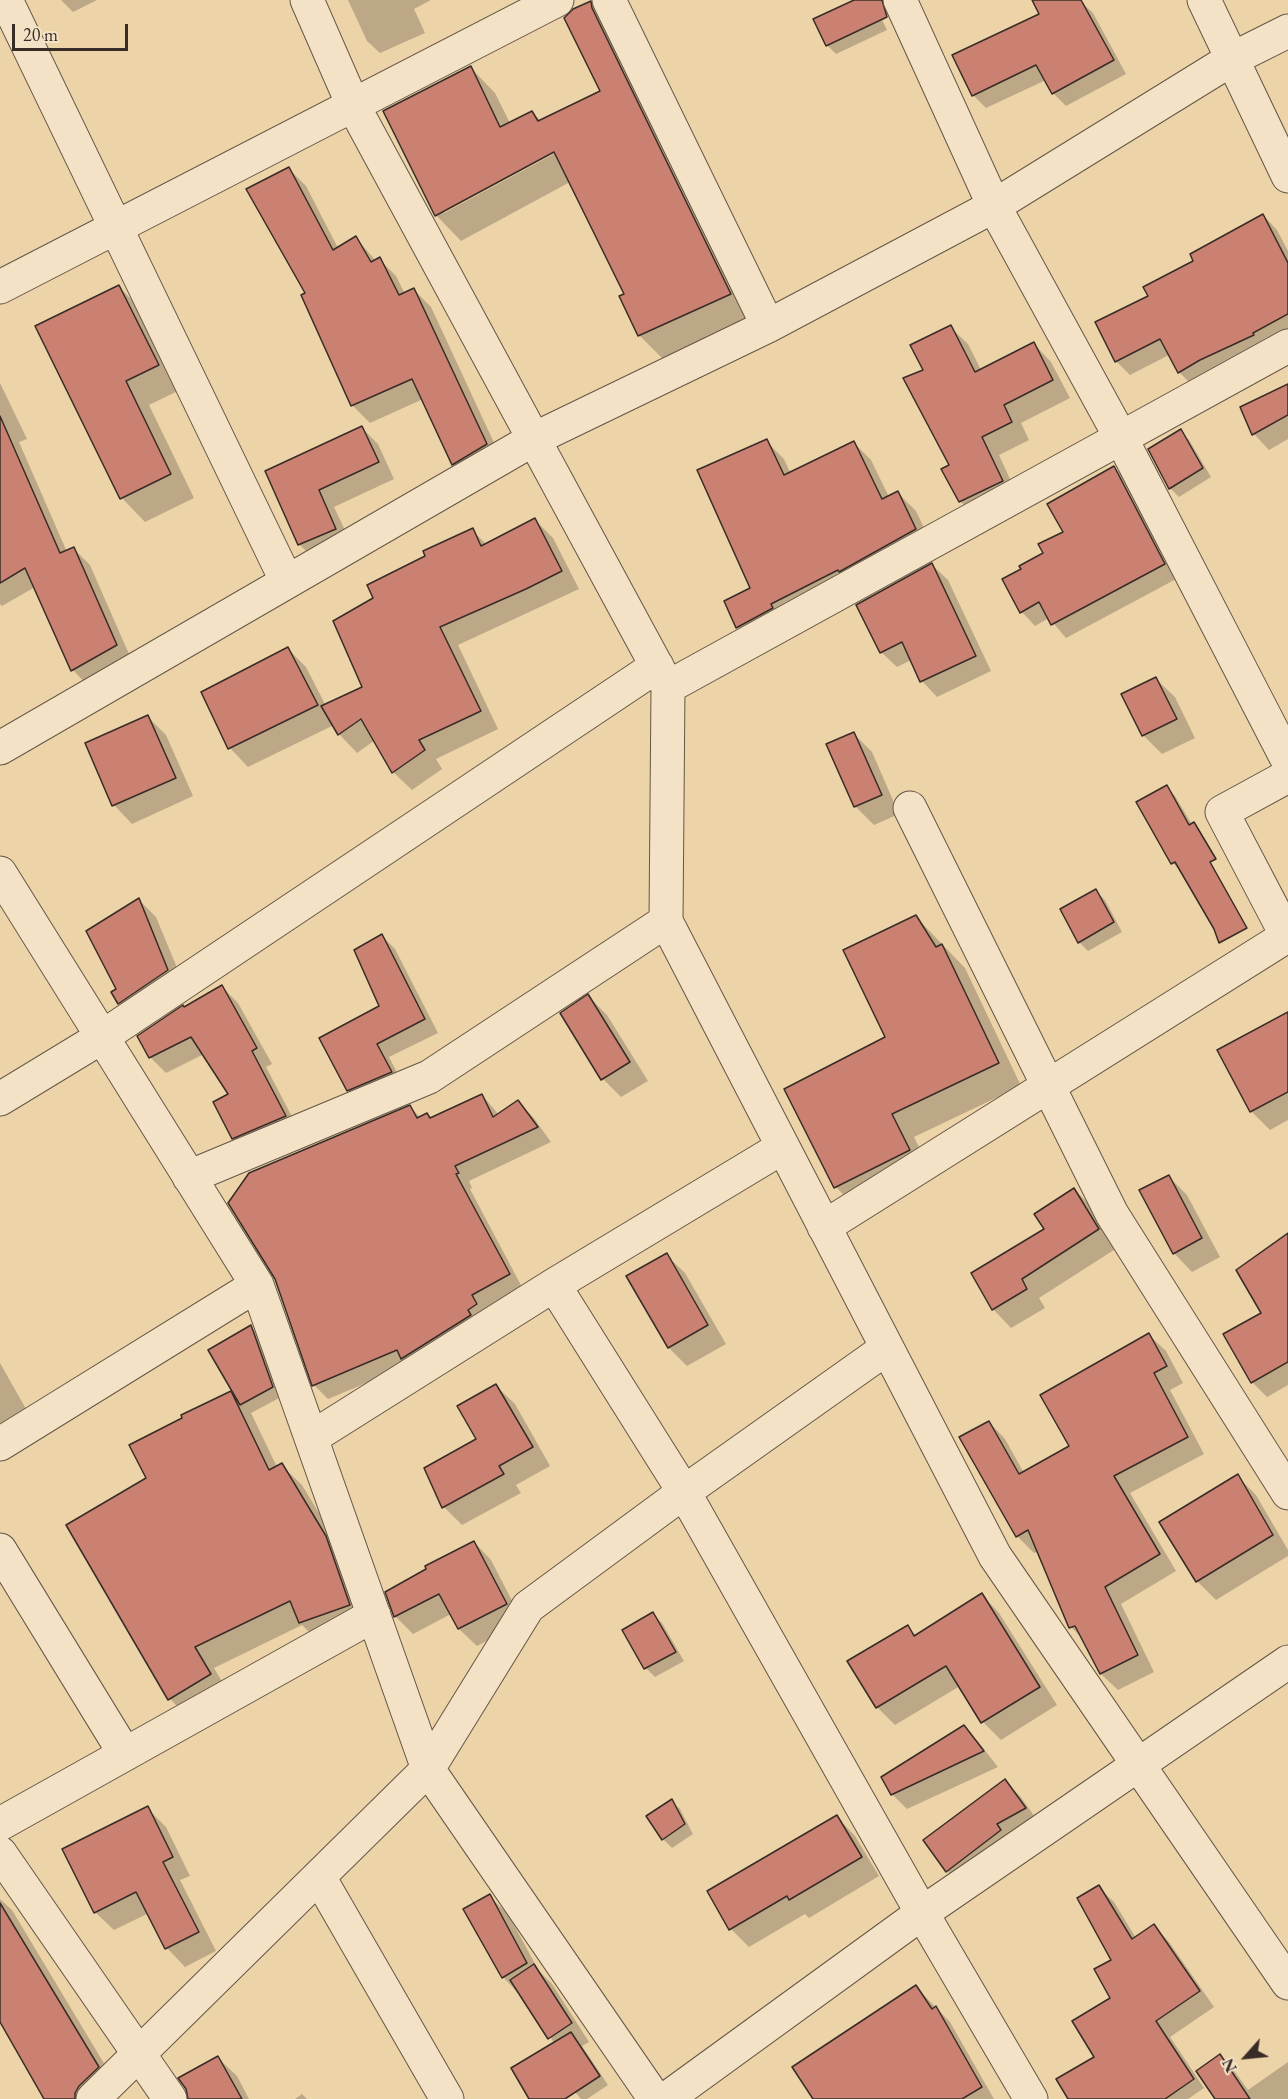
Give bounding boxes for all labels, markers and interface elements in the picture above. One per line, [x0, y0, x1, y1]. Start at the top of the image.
scale bar [15, 12, 130, 50]
text: 20 m [23, 23, 58, 46]
north arrow [1216, 2027, 1276, 2087]
text: N [1217, 2055, 1242, 2076]

